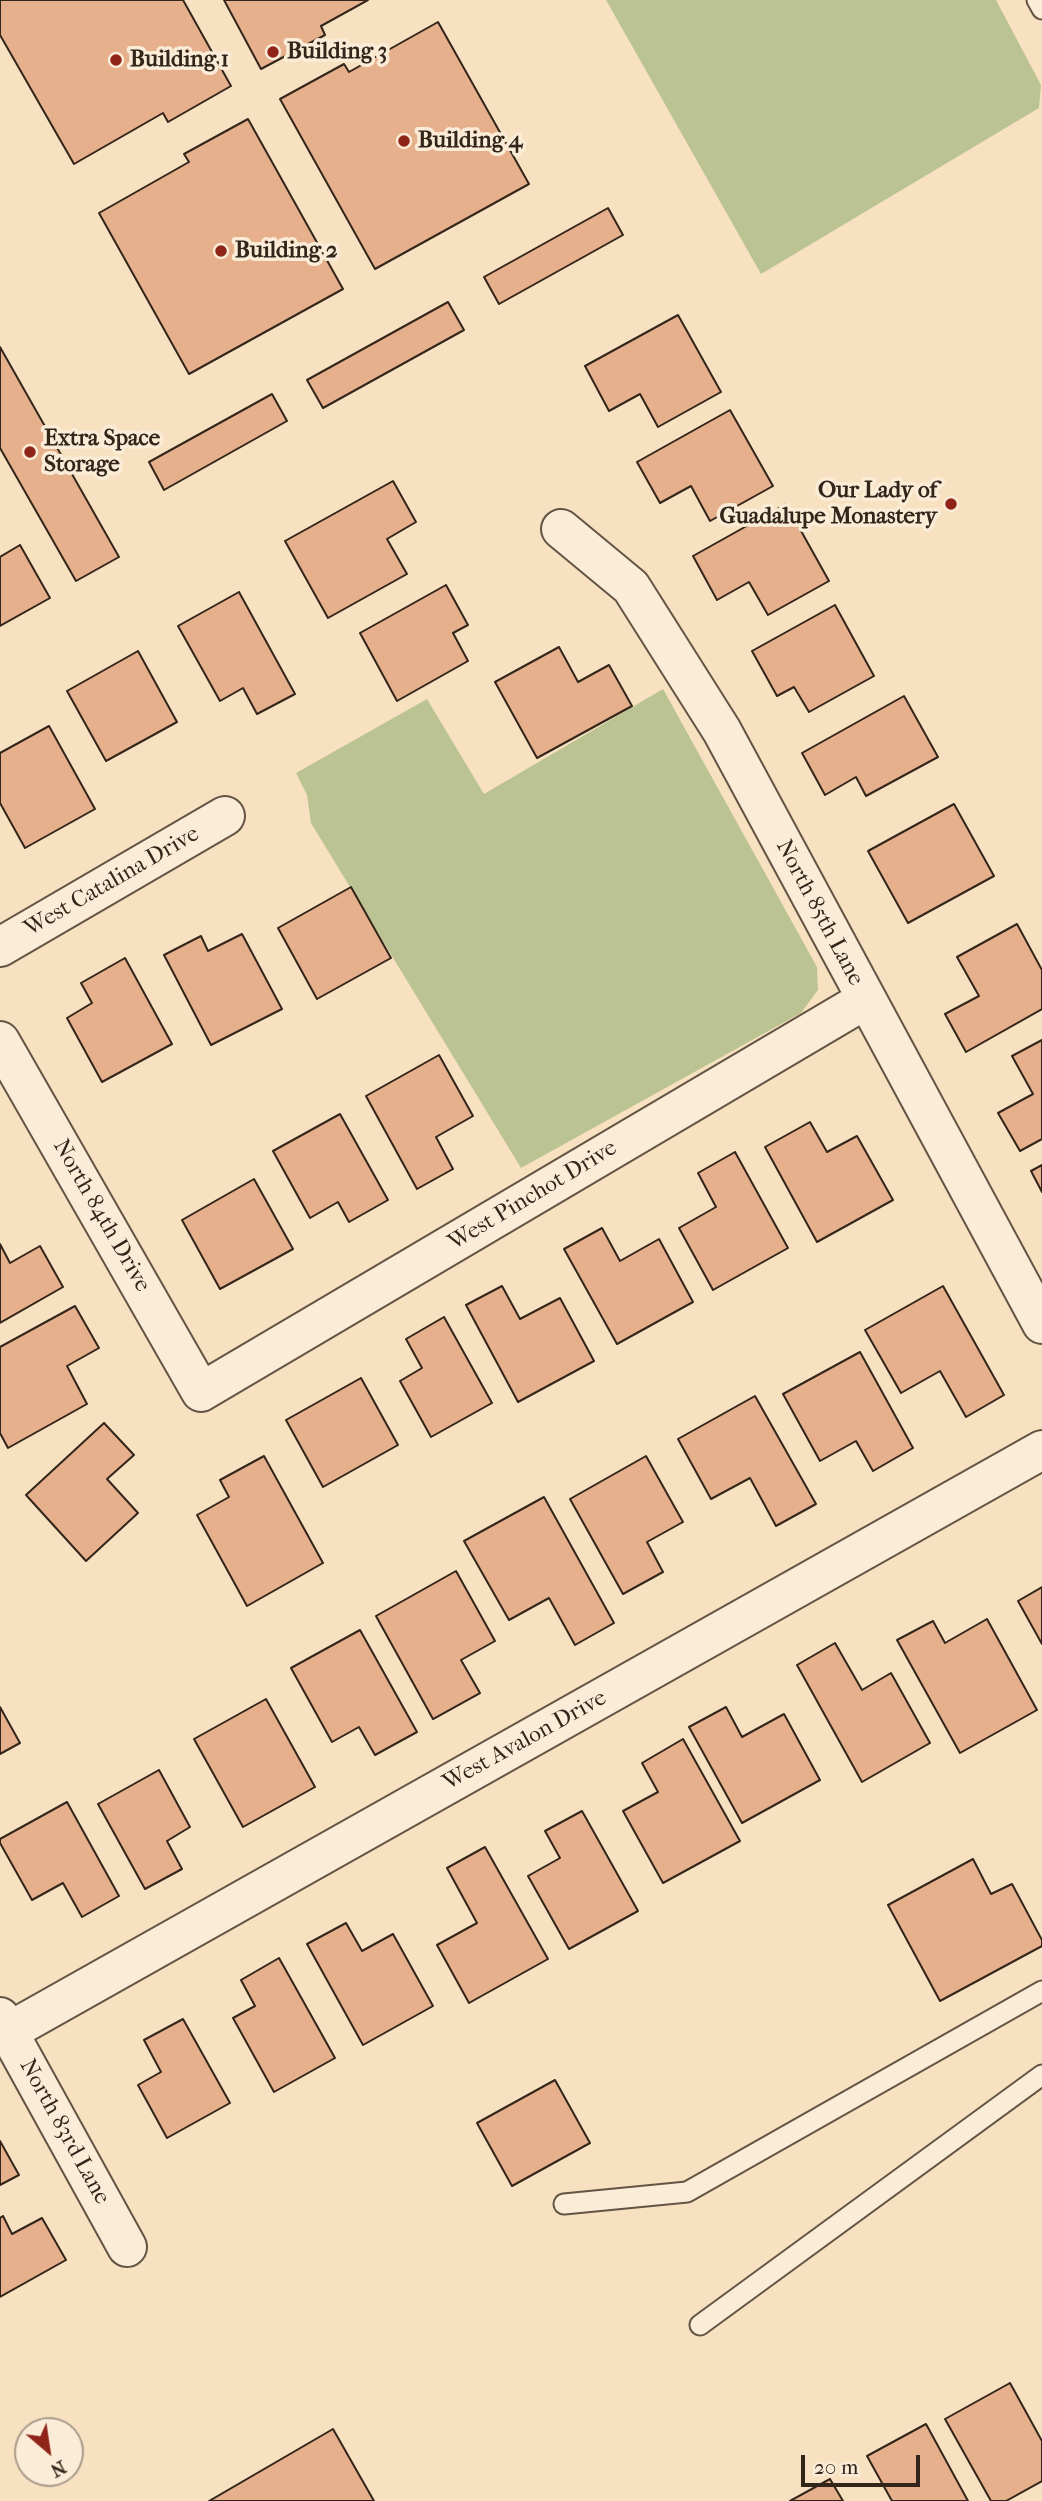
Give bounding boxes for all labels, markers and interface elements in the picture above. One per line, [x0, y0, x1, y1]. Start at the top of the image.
place label: Building 3 [287, 38, 387, 66]
marker: Building 3 [265, 44, 281, 60]
place label: Building 1 [130, 46, 229, 74]
marker: Building 1 [108, 52, 124, 68]
place label: Building 4 [418, 127, 522, 155]
marker: Building 4 [396, 133, 412, 149]
place label: Building 2 [235, 237, 338, 265]
marker: Building 2 [213, 243, 229, 259]
place label: Extra Space Storage [44, 425, 160, 479]
marker: Extra Space Storage [22, 444, 38, 460]
place label: Our Lady of Guadalupe Monastery [720, 477, 937, 531]
marker: Our Lady of Guadalupe Monastery [943, 496, 959, 512]
street label: West Catalina Drive [20, 821, 204, 943]
street label: North 85th Lane [769, 835, 869, 991]
street label: North 84th Drive [46, 1135, 156, 1297]
street label: West Pinchot Drive [444, 1135, 622, 1257]
street label: West Avalon Drive [438, 1685, 612, 1797]
street label: North 83rd Lane [13, 2055, 115, 2209]
north arrow [14, 2417, 84, 2487]
scale bar [804, 2442, 923, 2486]
text: N [47, 2455, 70, 2482]
text: 20 m [814, 2455, 858, 2479]

